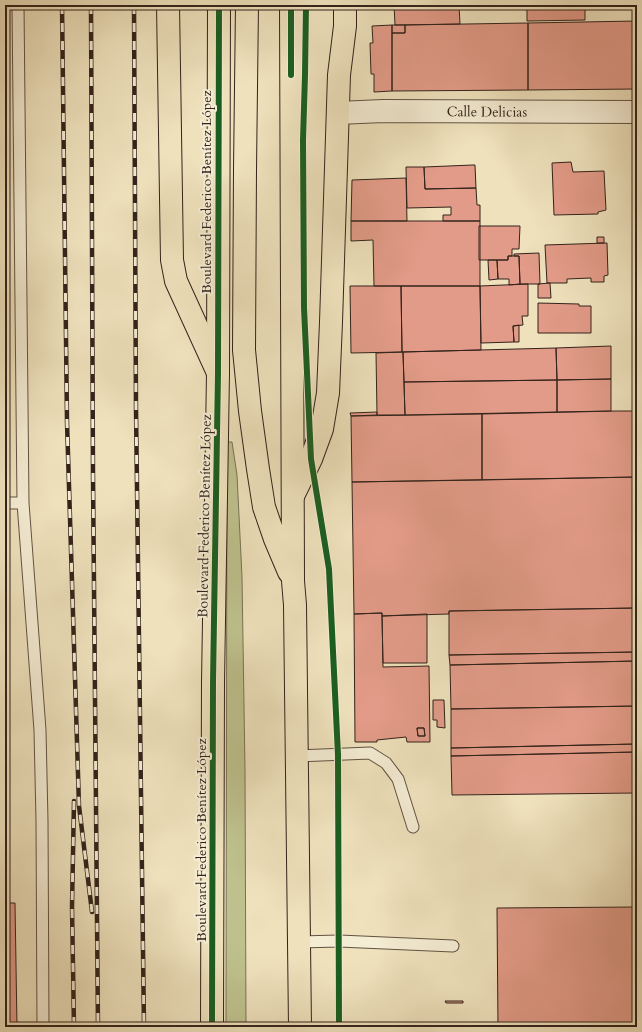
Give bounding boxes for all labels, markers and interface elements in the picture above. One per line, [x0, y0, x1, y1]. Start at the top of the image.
street label: Boulevard Federico Benítez López [197, 89, 216, 294]
street label: Calle Delicias [447, 102, 527, 122]
street label: Boulevard Federico Benítez López [193, 413, 216, 618]
street label: Boulevard Federico Benítez López [192, 737, 211, 942]

